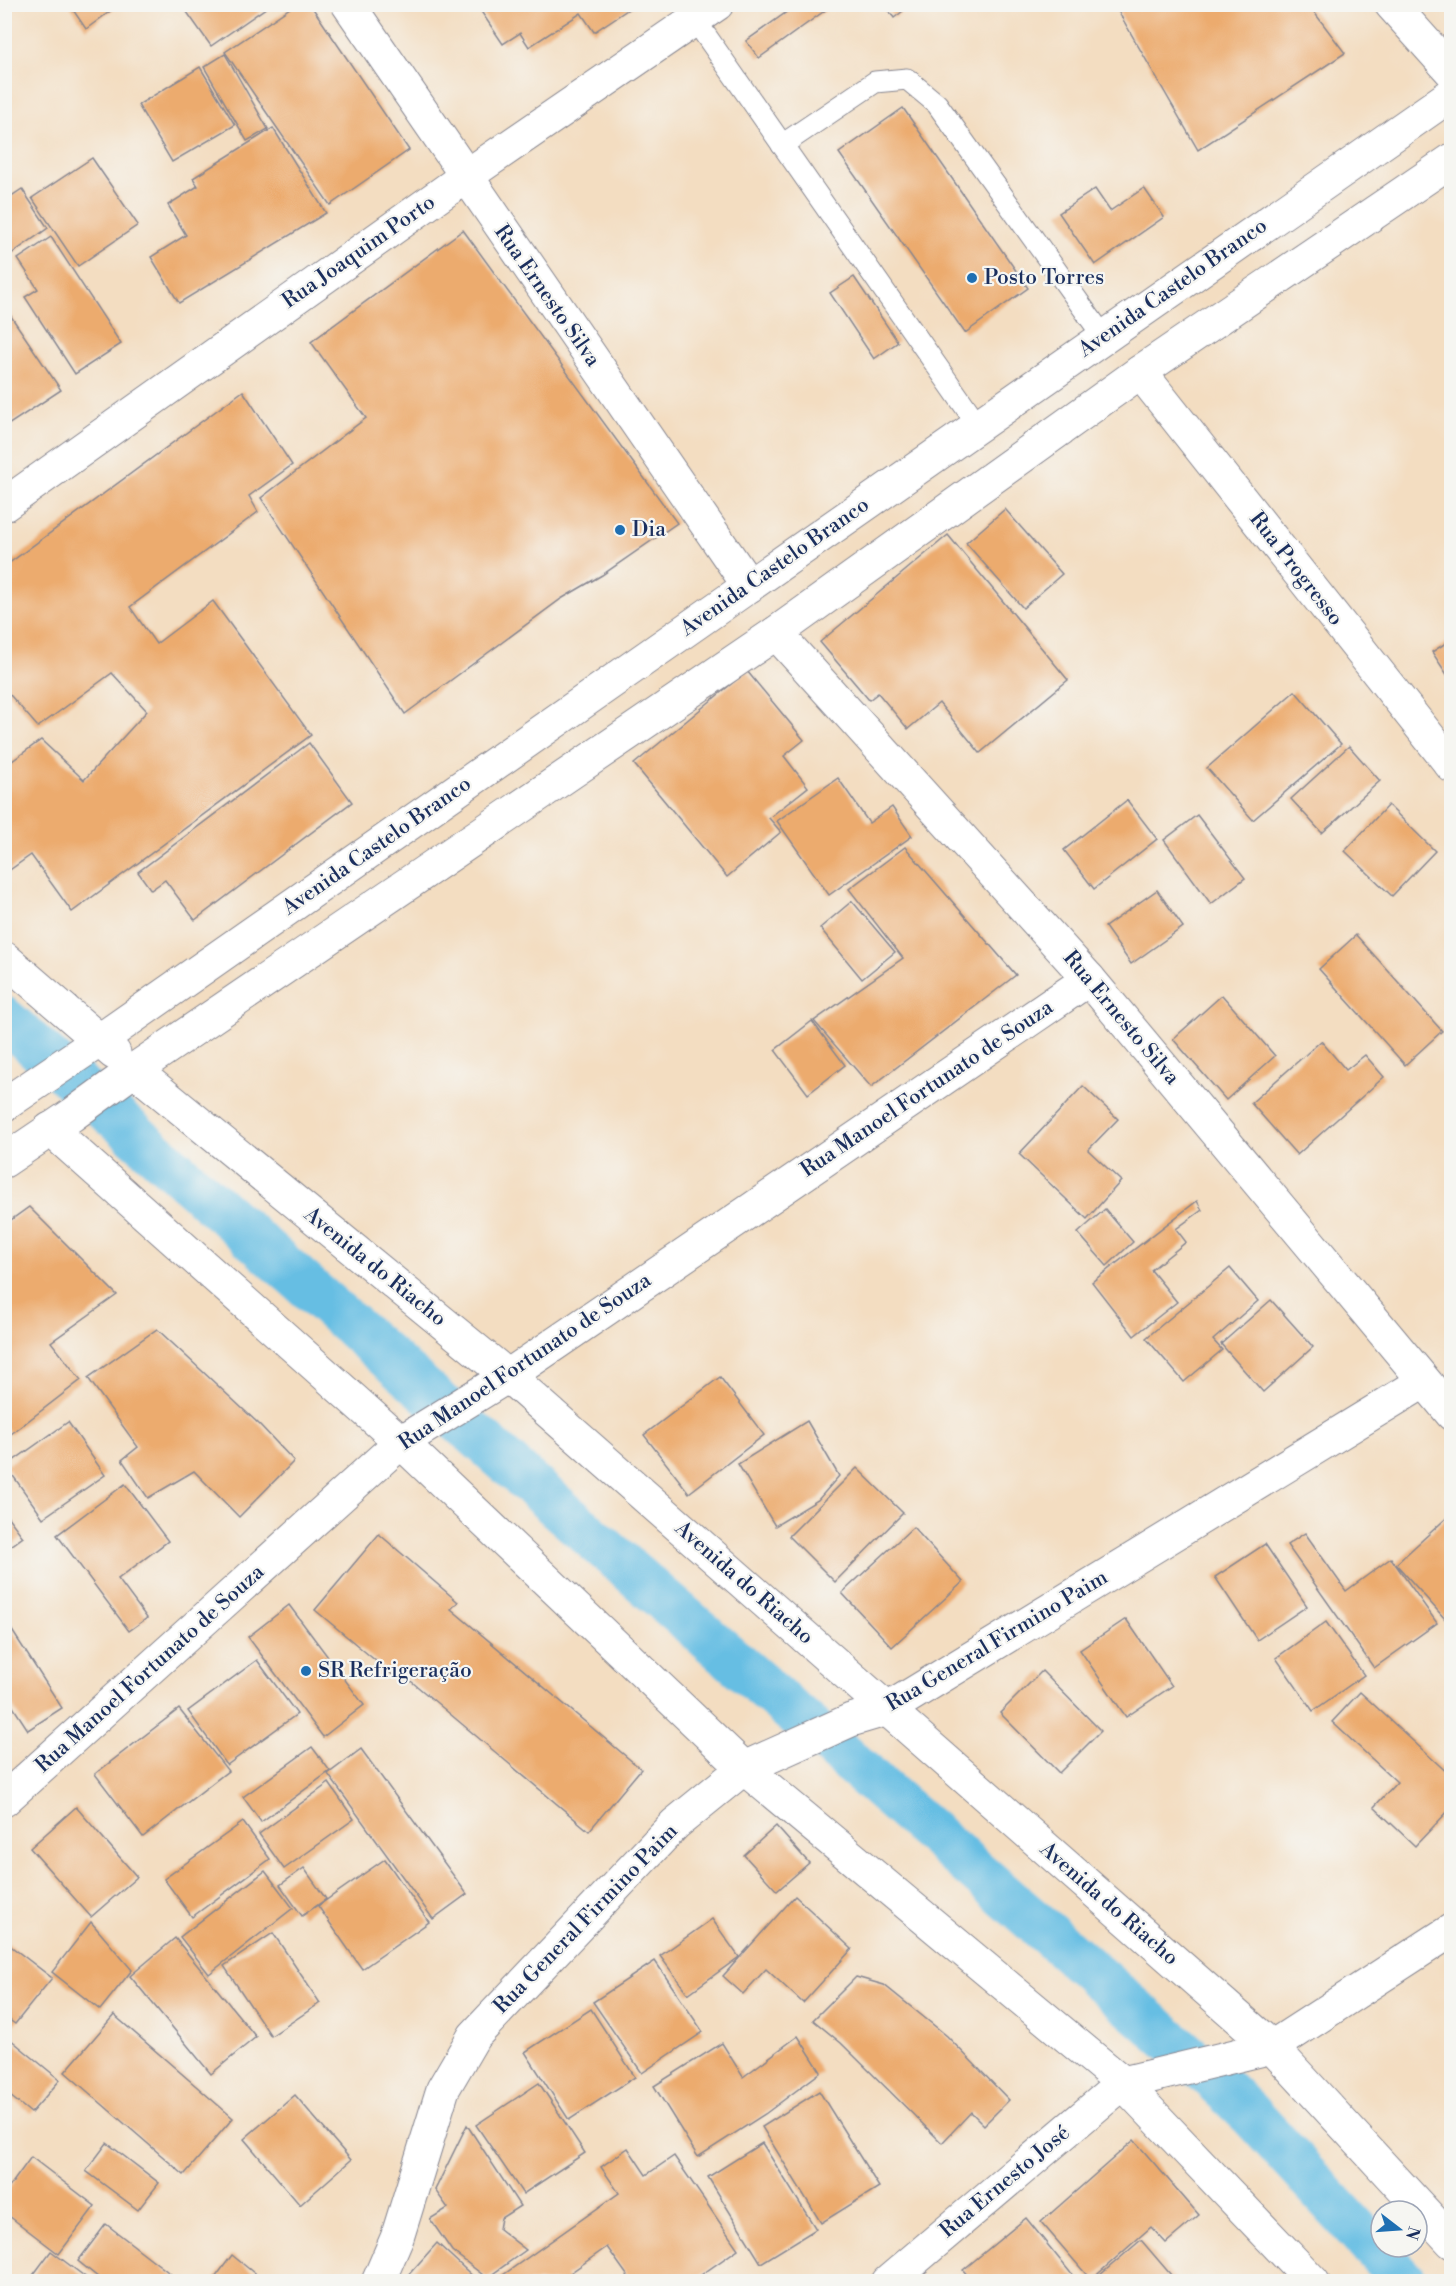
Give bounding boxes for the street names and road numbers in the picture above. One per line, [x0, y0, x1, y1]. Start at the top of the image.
street label: Rua Joaquim Porto [277, 189, 441, 315]
street label: Avenida Castelo Branco [1073, 213, 1272, 364]
street label: Rua Ernesto Silva [488, 220, 606, 372]
street label: Avenida Castelo Branco [675, 492, 874, 643]
street label: Rua Progresso [1243, 507, 1349, 631]
street label: Avenida Castelo Branco [277, 771, 476, 922]
street label: Rua Ernesto Silva [1057, 945, 1185, 1091]
street label: Rua Manoel Fortunato de Souza [796, 994, 1059, 1183]
street label: Avenida do Riacho [298, 1201, 451, 1332]
street label: Rua Manoel Fortunato de Souza [394, 1267, 657, 1456]
street label: Avenida do Riacho [669, 1515, 819, 1650]
street label: Rua Manoel Fortunato de Souza [30, 1559, 270, 1779]
street label: Rua General Firmino Paim [881, 1564, 1113, 1718]
street label: Rua General Firmino Paim [488, 1819, 684, 2019]
street label: Avenida do Riacho [1034, 1836, 1184, 1971]
street label: Rua Ernesto José [935, 2120, 1075, 2244]

